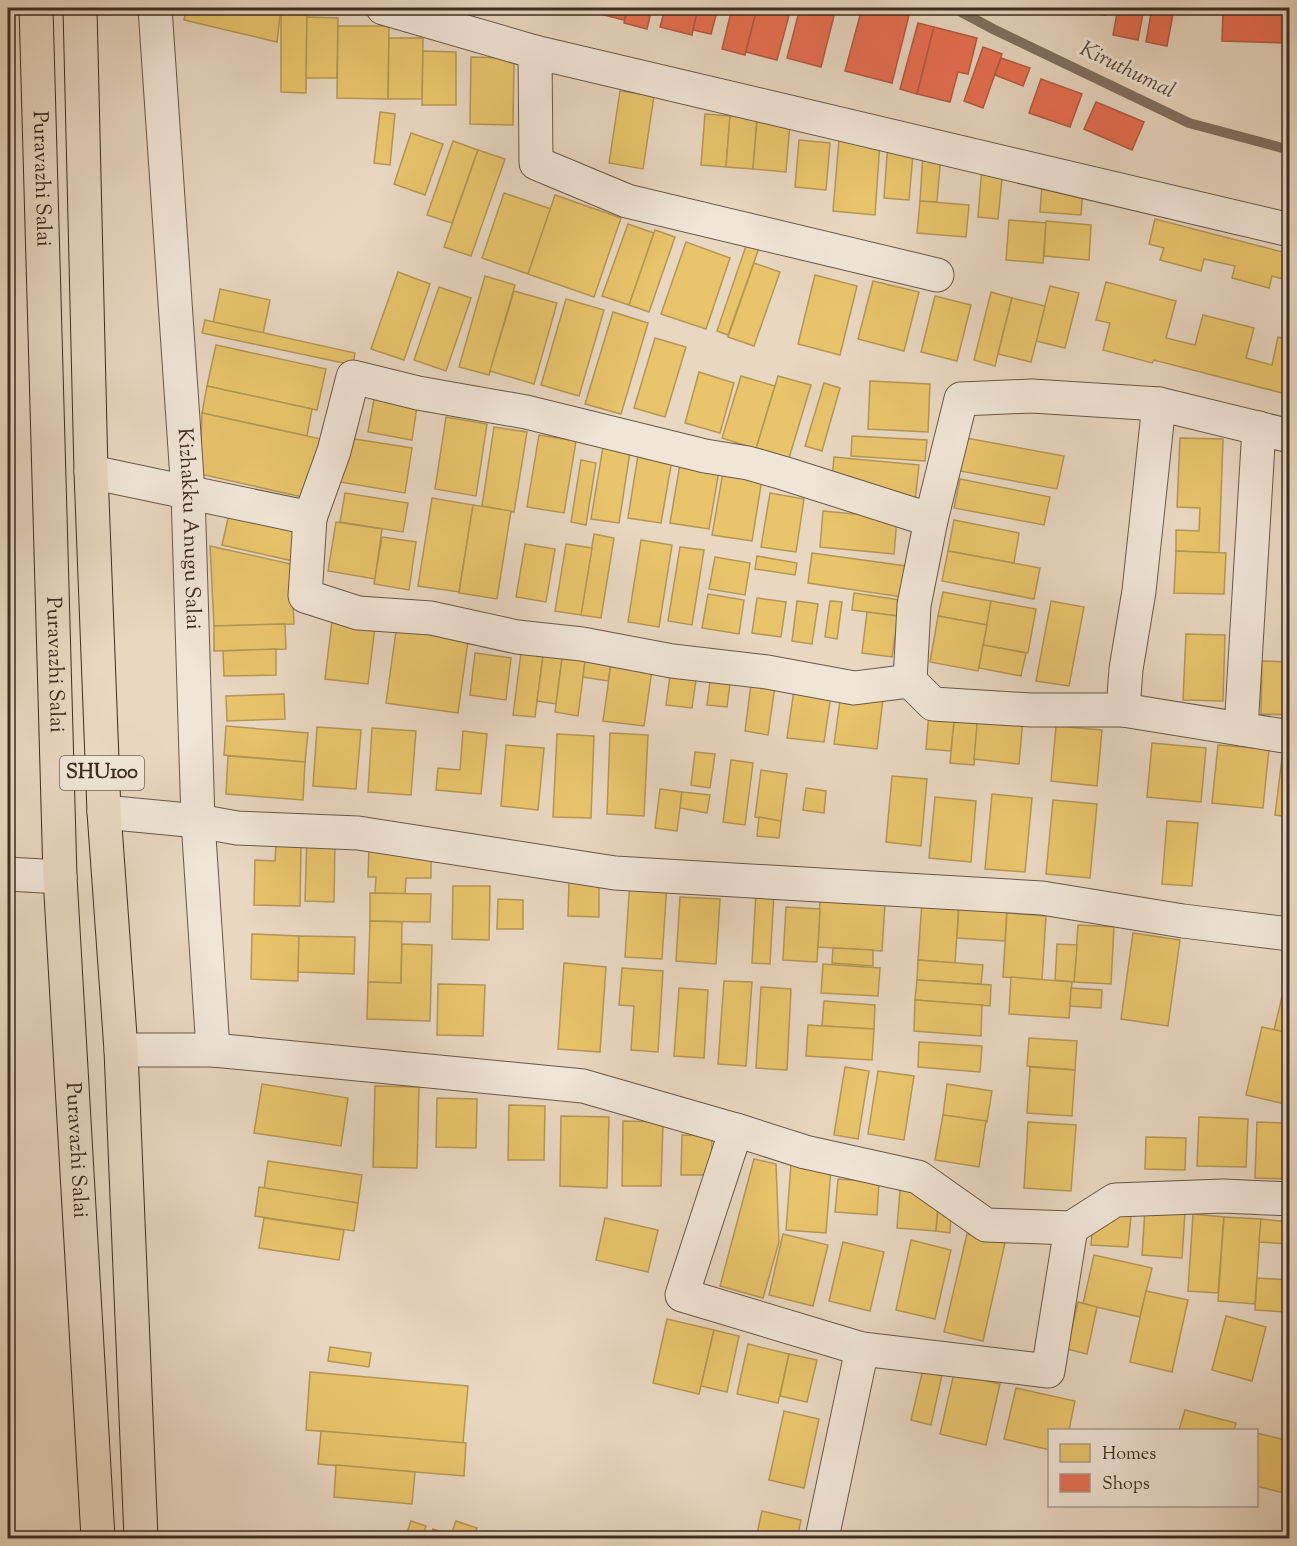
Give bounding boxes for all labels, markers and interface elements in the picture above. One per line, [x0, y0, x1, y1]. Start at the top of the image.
water label: Kiruthumal [1074, 34, 1180, 108]
street label: Puravazhi Salai [24, 111, 58, 247]
street label: Kizhakku Anugu Salai [169, 427, 207, 630]
street label: Puravazhi Salai [37, 596, 71, 733]
road number: SHU100 [60, 756, 144, 790]
street label: Puravazhi Salai [57, 1081, 95, 1219]
legend [1048, 1429, 1258, 1507]
text: Homes [1102, 1442, 1156, 1468]
text: Shops [1102, 1472, 1150, 1498]

